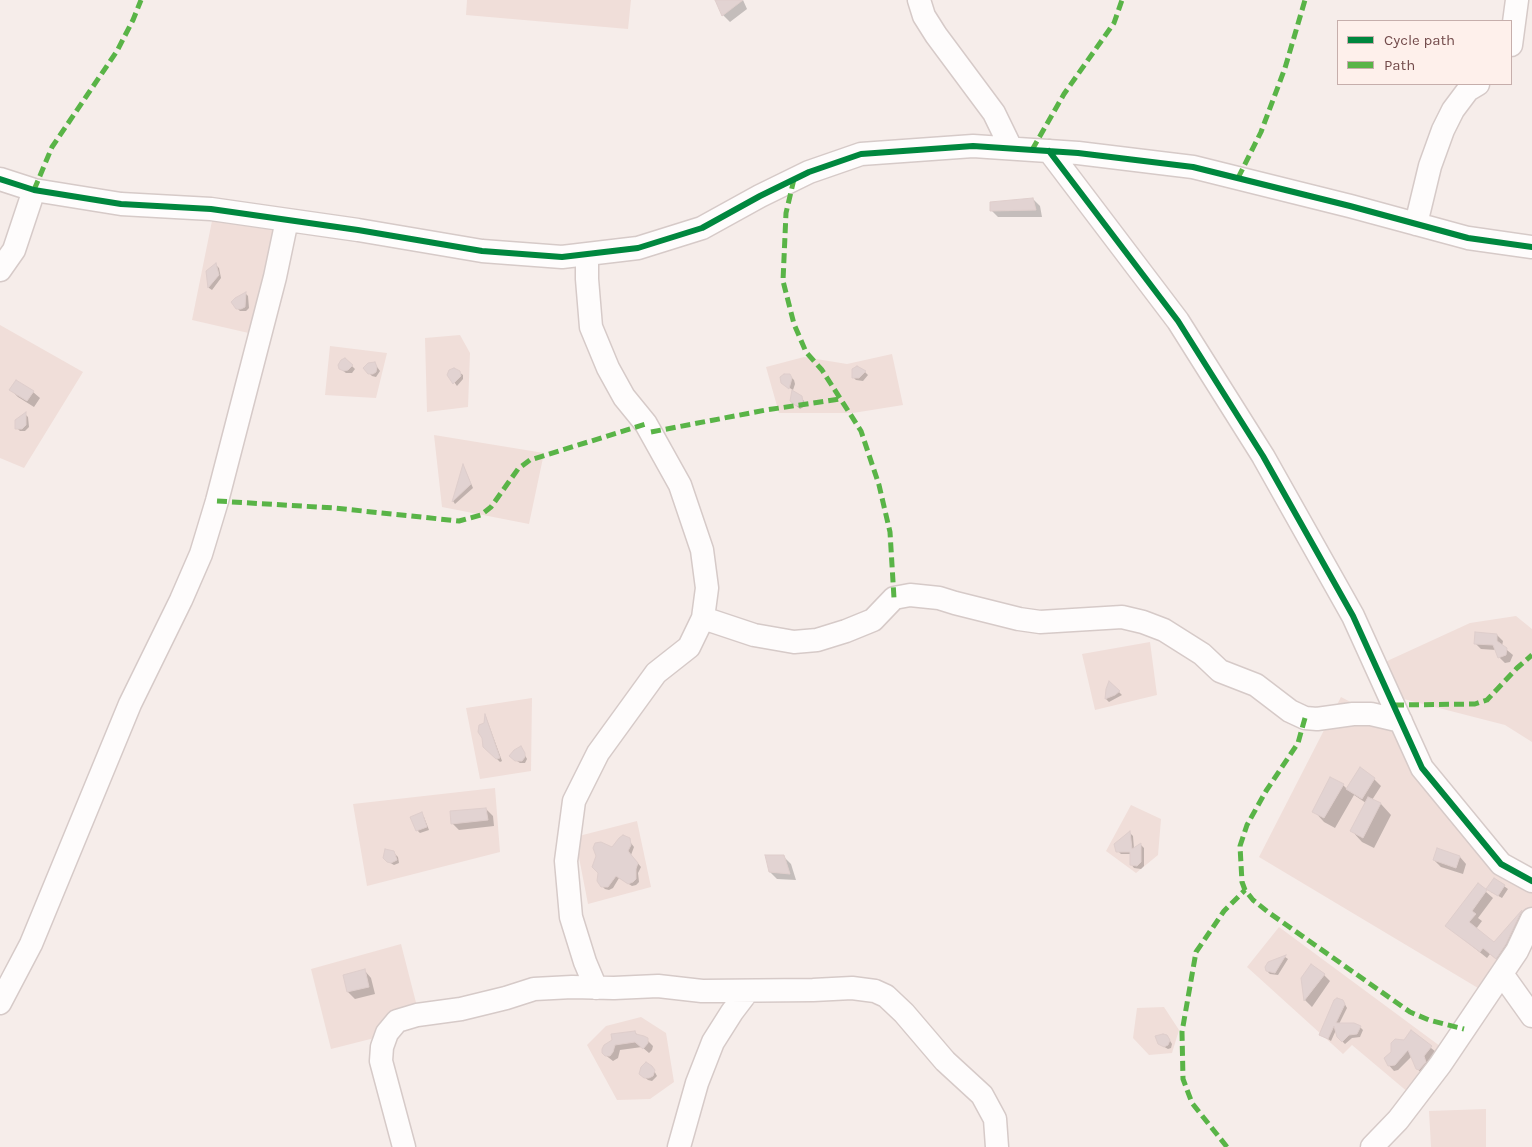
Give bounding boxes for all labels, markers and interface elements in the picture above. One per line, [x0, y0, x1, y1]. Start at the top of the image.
legend [1337, 20, 1512, 85]
text: Cycle path [1384, 31, 1455, 49]
text: Path [1384, 56, 1415, 74]

